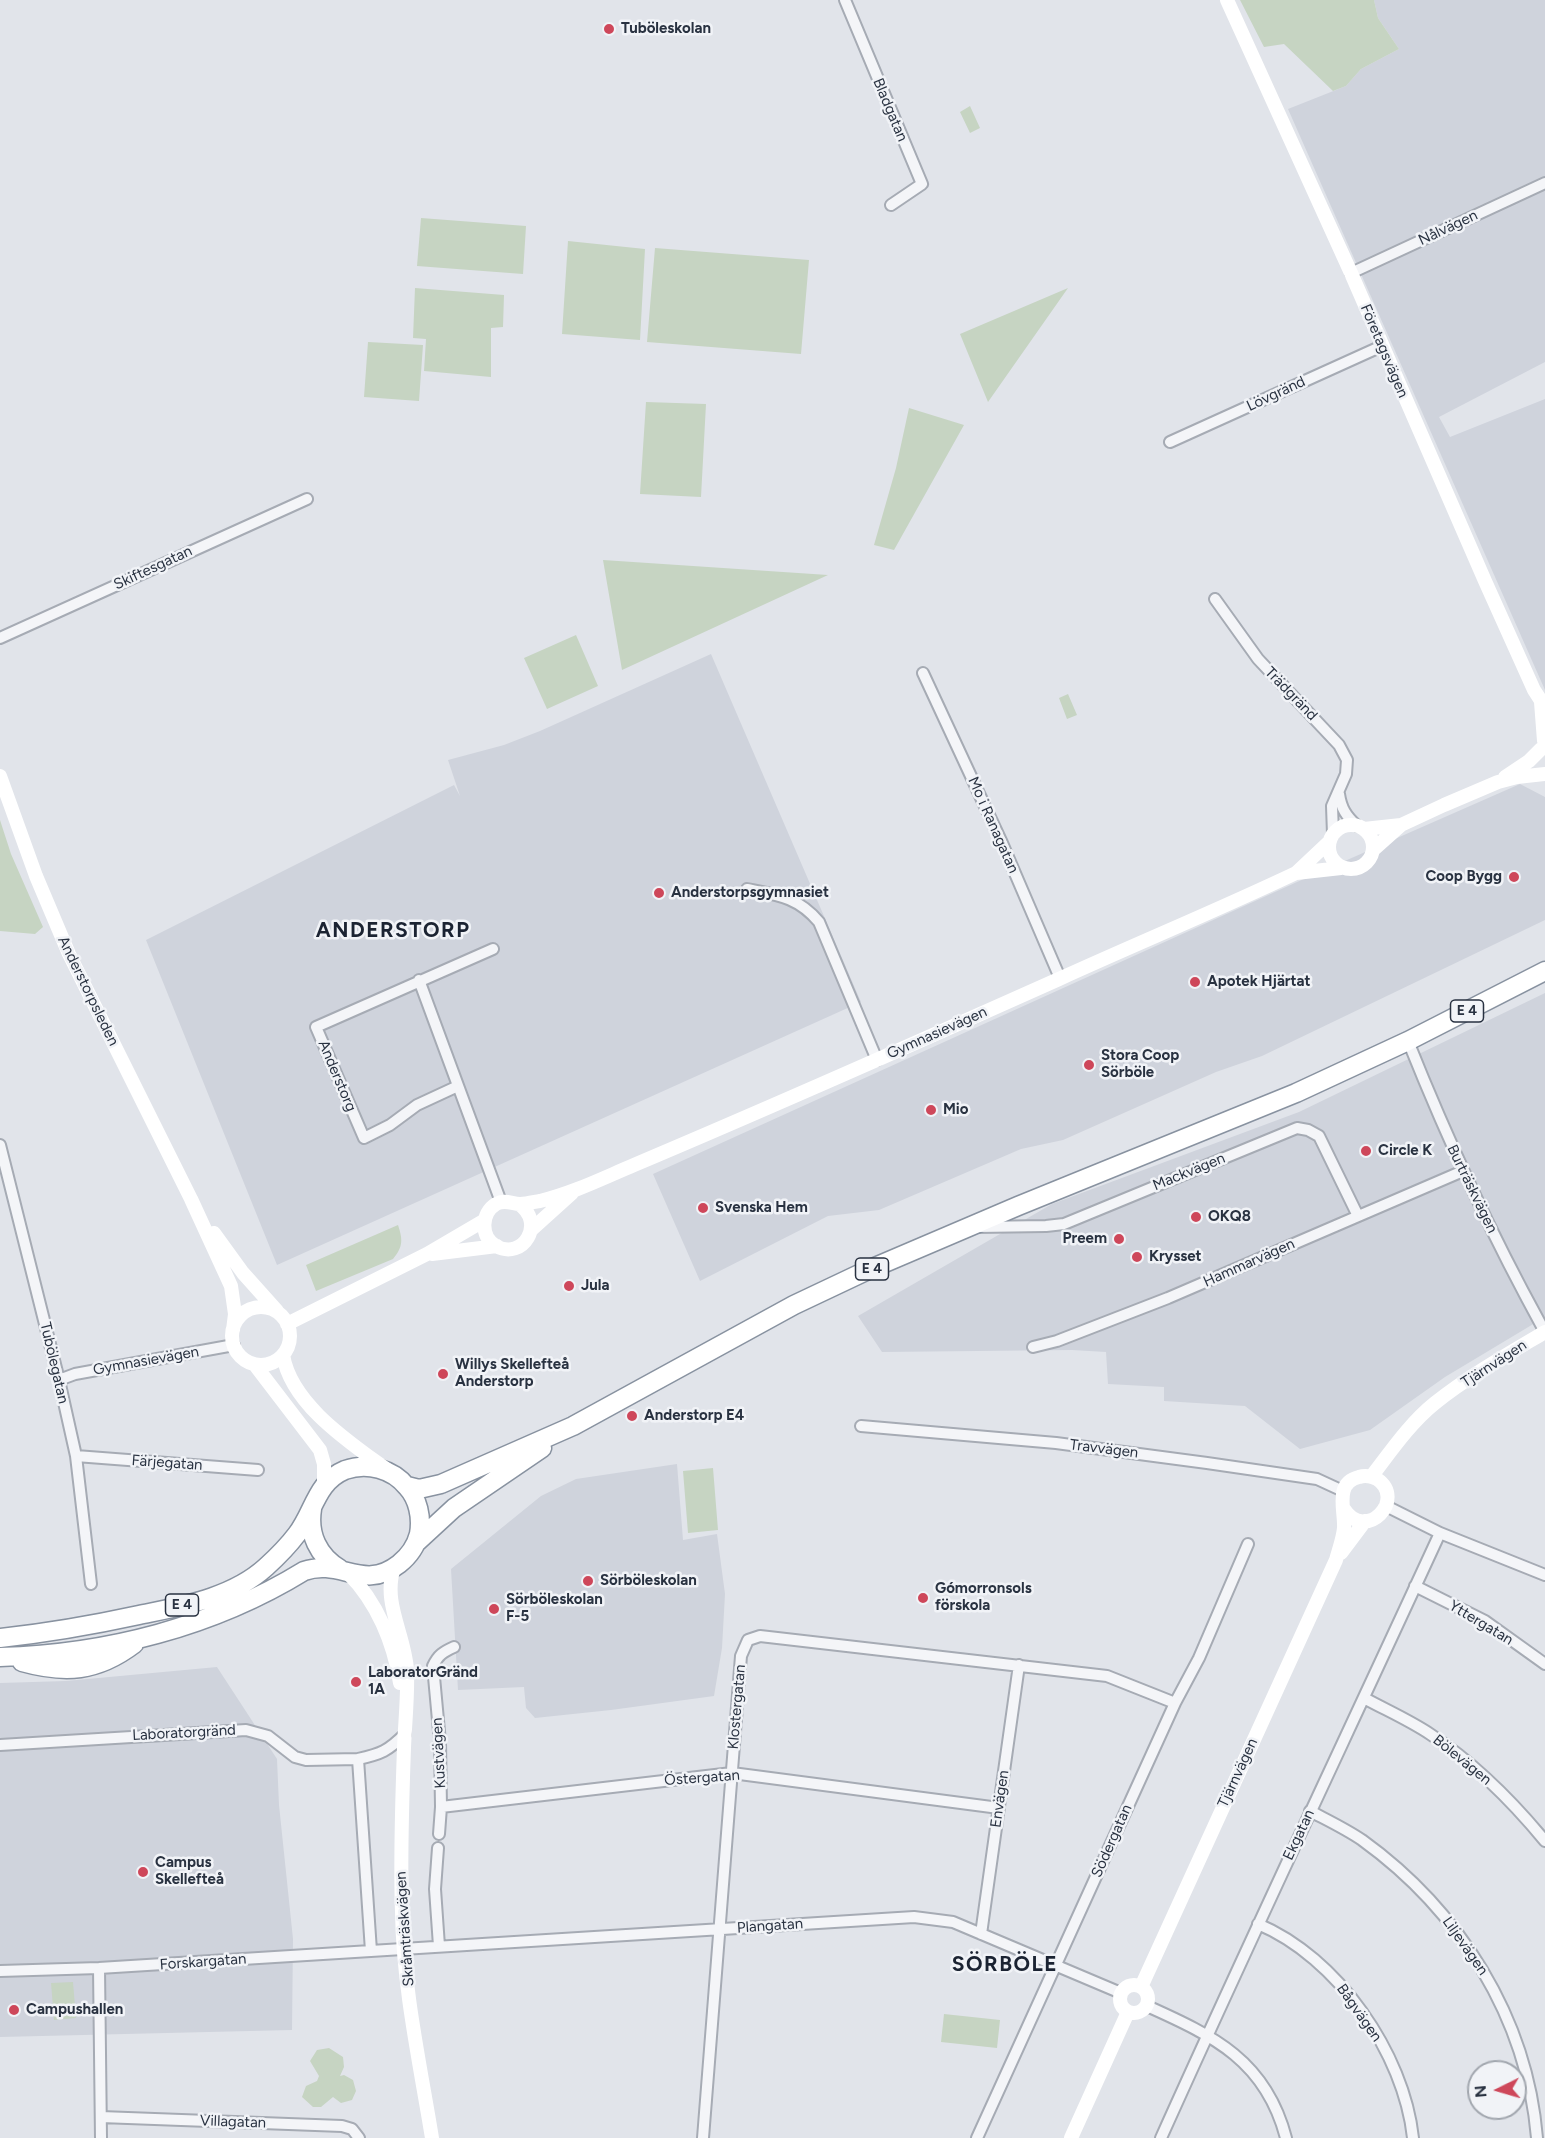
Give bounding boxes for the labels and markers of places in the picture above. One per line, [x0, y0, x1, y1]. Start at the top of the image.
place label: Tuböleskolan [621, 20, 711, 38]
marker: Tuböleskolan [602, 22, 616, 36]
place label: Coop Bygg [1426, 868, 1502, 886]
marker: Coop Bygg [1507, 870, 1521, 884]
place label: Anderstorpsgymnasiet [671, 884, 829, 902]
marker: Anderstorpsgymnasiet [652, 886, 666, 900]
place label: Apotek Hjärtat [1207, 973, 1310, 991]
marker: Apotek Hjärtat [1188, 975, 1202, 989]
place label: Stora Coop Sörböle [1101, 1047, 1179, 1082]
marker: Stora Coop Sörböle [1082, 1058, 1096, 1072]
place label: Mio [943, 1101, 968, 1119]
marker: Mio [924, 1103, 938, 1117]
place label: Circle K [1378, 1142, 1432, 1160]
marker: Circle K [1359, 1144, 1373, 1158]
place label: Svenska Hem [715, 1199, 808, 1217]
marker: Svenska Hem [696, 1201, 710, 1215]
place label: OKQ8 [1208, 1208, 1251, 1226]
marker: OKQ8 [1189, 1210, 1203, 1224]
place label: Preem [1063, 1230, 1107, 1248]
marker: Preem [1112, 1232, 1126, 1246]
place label: Krysset [1149, 1248, 1202, 1266]
marker: Krysset [1130, 1250, 1144, 1264]
place label: Jula [581, 1277, 609, 1295]
marker: Jula [562, 1279, 576, 1293]
place label: Willys Skellefteå Anderstorp [455, 1356, 569, 1391]
marker: Willys Skellefteå Anderstorp [436, 1367, 450, 1381]
place label: Anderstorp E4 [644, 1407, 744, 1425]
marker: Anderstorp E4 [625, 1409, 639, 1423]
place label: Sörböleskolan [600, 1572, 697, 1590]
marker: Sörböleskolan [581, 1574, 595, 1588]
place label: Gómorronsols förskola [935, 1580, 1032, 1615]
place label: Sörböleskolan F-5 [506, 1591, 603, 1626]
marker: Gómorronsols förskola [916, 1591, 930, 1605]
marker: Sörböleskolan F-5 [487, 1602, 501, 1616]
place label: LaboratorGränd 1A [368, 1664, 478, 1699]
marker: LaboratorGränd 1A [349, 1675, 363, 1689]
place label: Campus Skellefteå [155, 1854, 224, 1889]
marker: Campus Skellefteå [136, 1865, 150, 1879]
place label: Campushallen [26, 2001, 123, 2019]
marker: Campushallen [7, 2003, 21, 2017]

